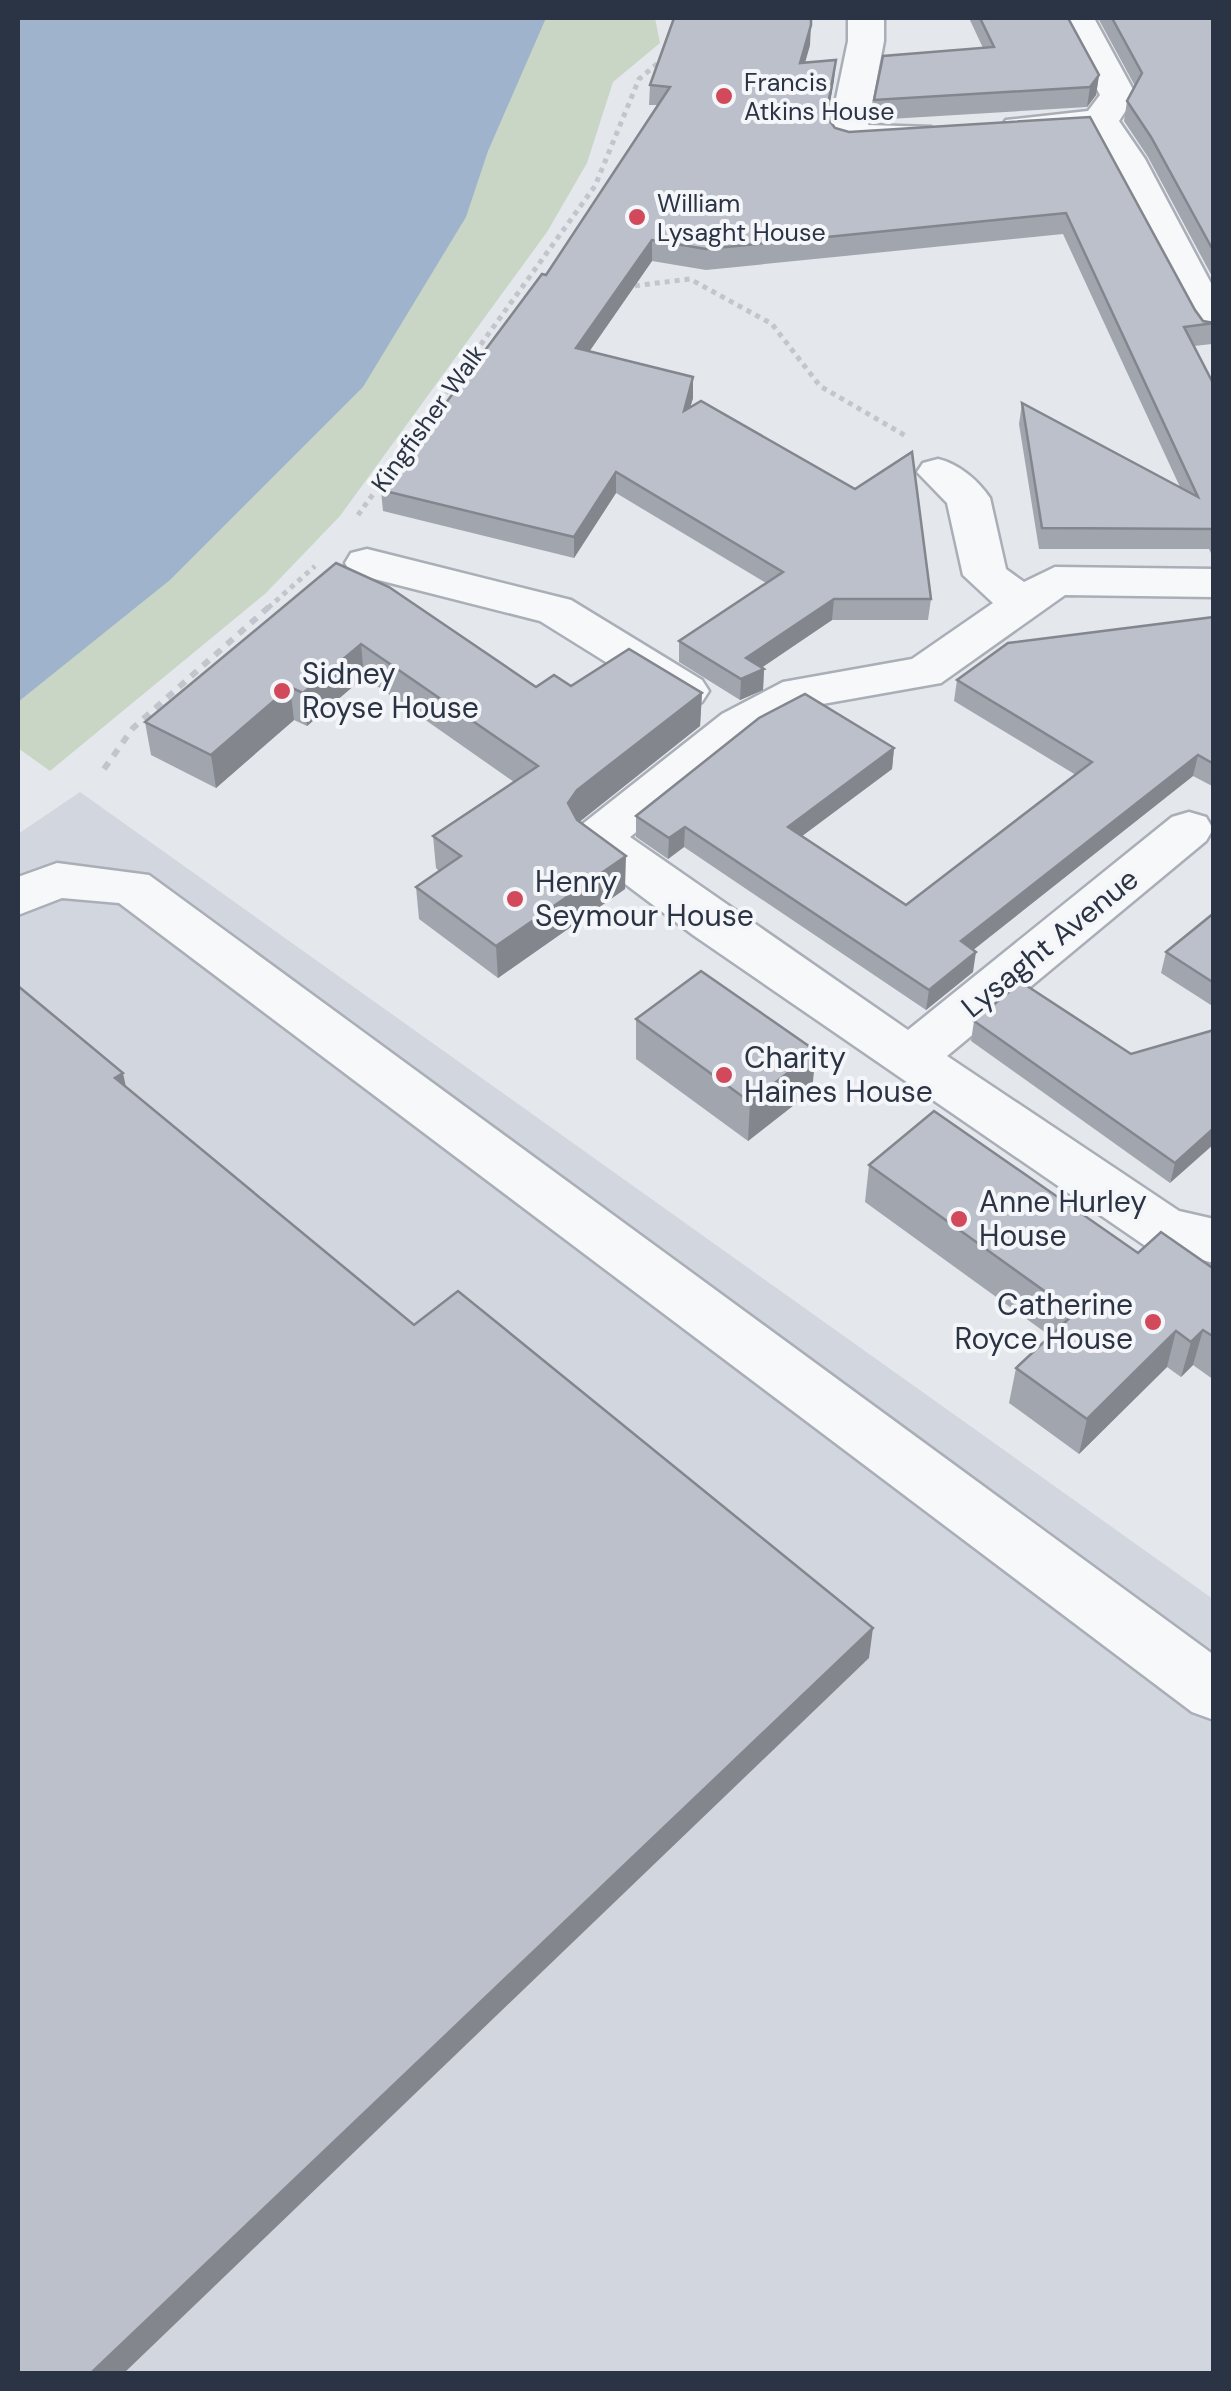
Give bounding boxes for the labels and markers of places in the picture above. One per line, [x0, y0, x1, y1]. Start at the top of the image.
place label: Francis Atkins House [744, 66, 894, 128]
marker: Francis Atkins House [713, 85, 735, 107]
place label: William Lysaght House [657, 187, 826, 249]
marker: William Lysaght House [626, 206, 648, 228]
place label: Sidney Royse House [302, 654, 479, 727]
marker: Sidney Royse House [271, 680, 293, 702]
place label: Henry Seymour House [535, 862, 754, 935]
marker: Henry Seymour House [504, 888, 526, 910]
place label: Charity Haines House [744, 1038, 933, 1111]
marker: Charity Haines House [713, 1064, 735, 1086]
place label: Anne Hurley House [979, 1182, 1147, 1255]
marker: Anne Hurley House [948, 1208, 970, 1230]
place label: Catherine Royce House [955, 1285, 1133, 1358]
marker: Catherine Royce House [1142, 1311, 1164, 1333]

